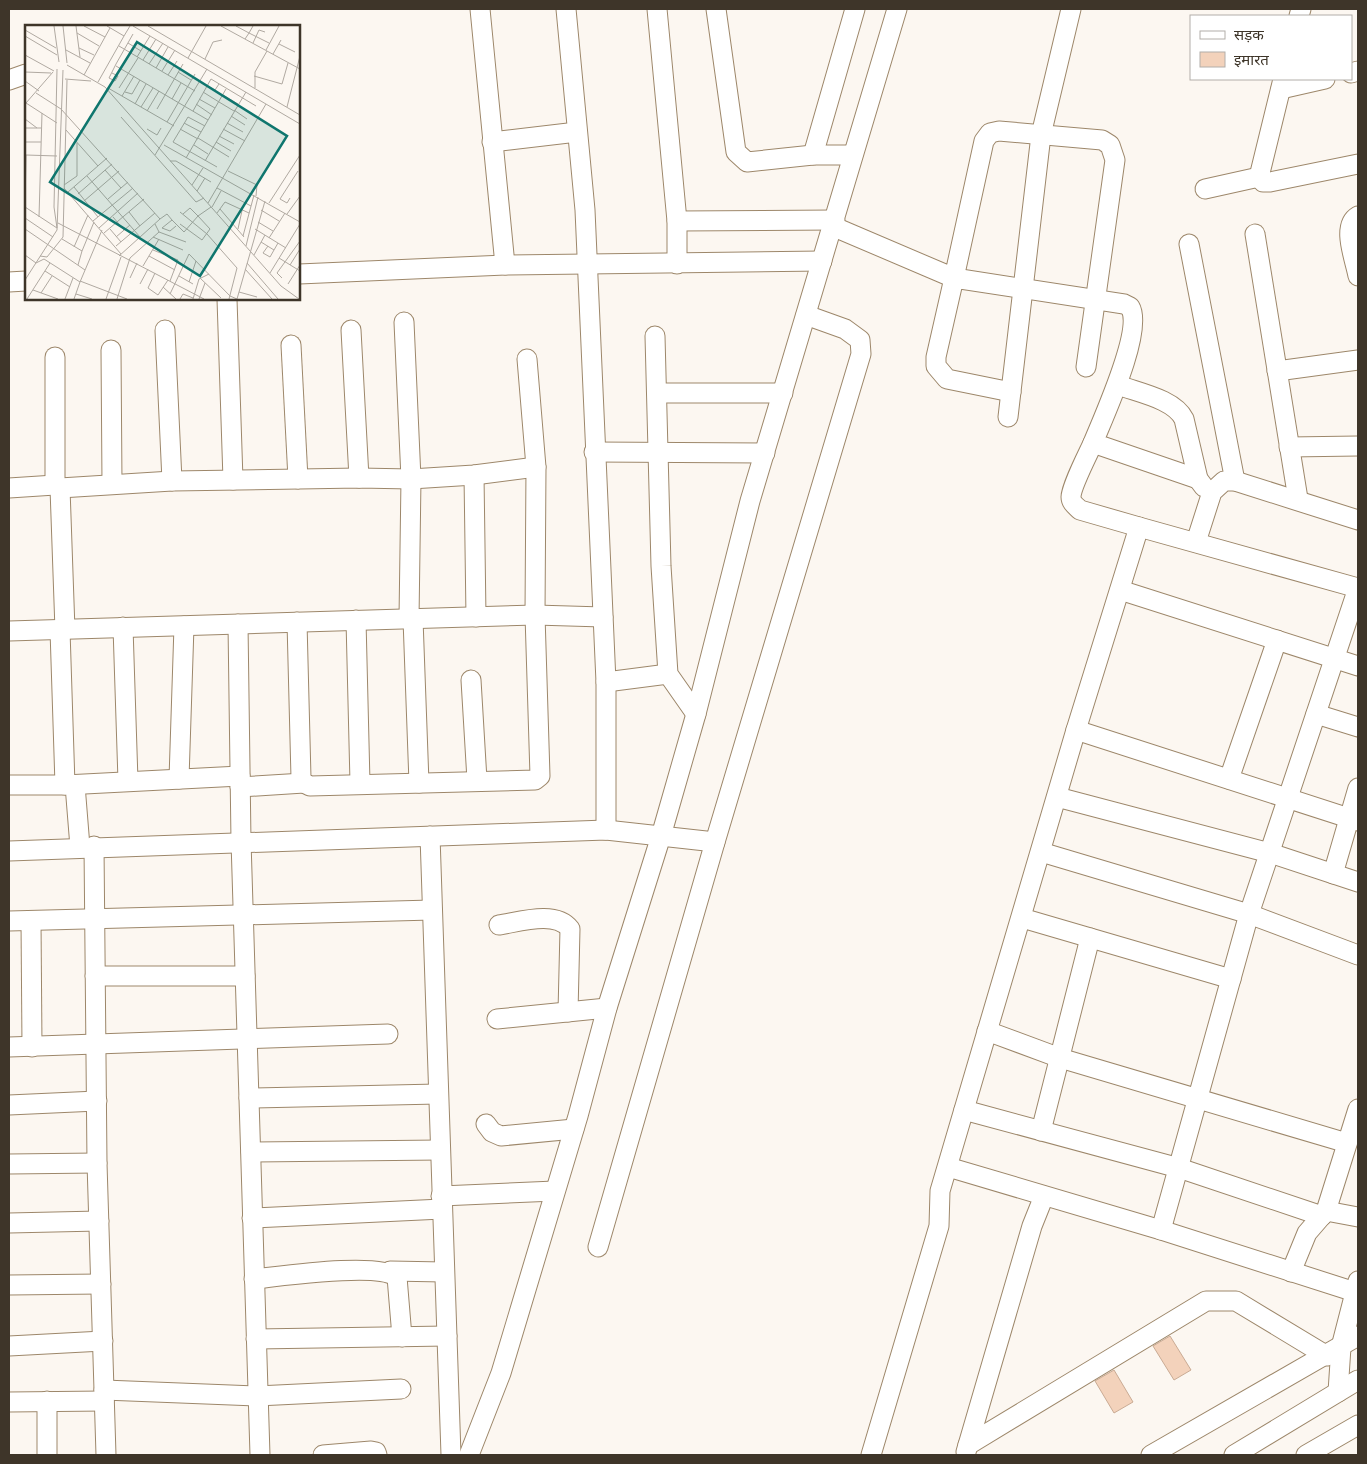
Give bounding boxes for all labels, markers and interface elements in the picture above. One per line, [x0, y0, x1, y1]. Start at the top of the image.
legend [1190, 15, 1352, 80]
inset map [25, 25, 300, 300]
text: सड़क [1234, 26, 1264, 44]
text: इमारत [1234, 51, 1269, 69]

